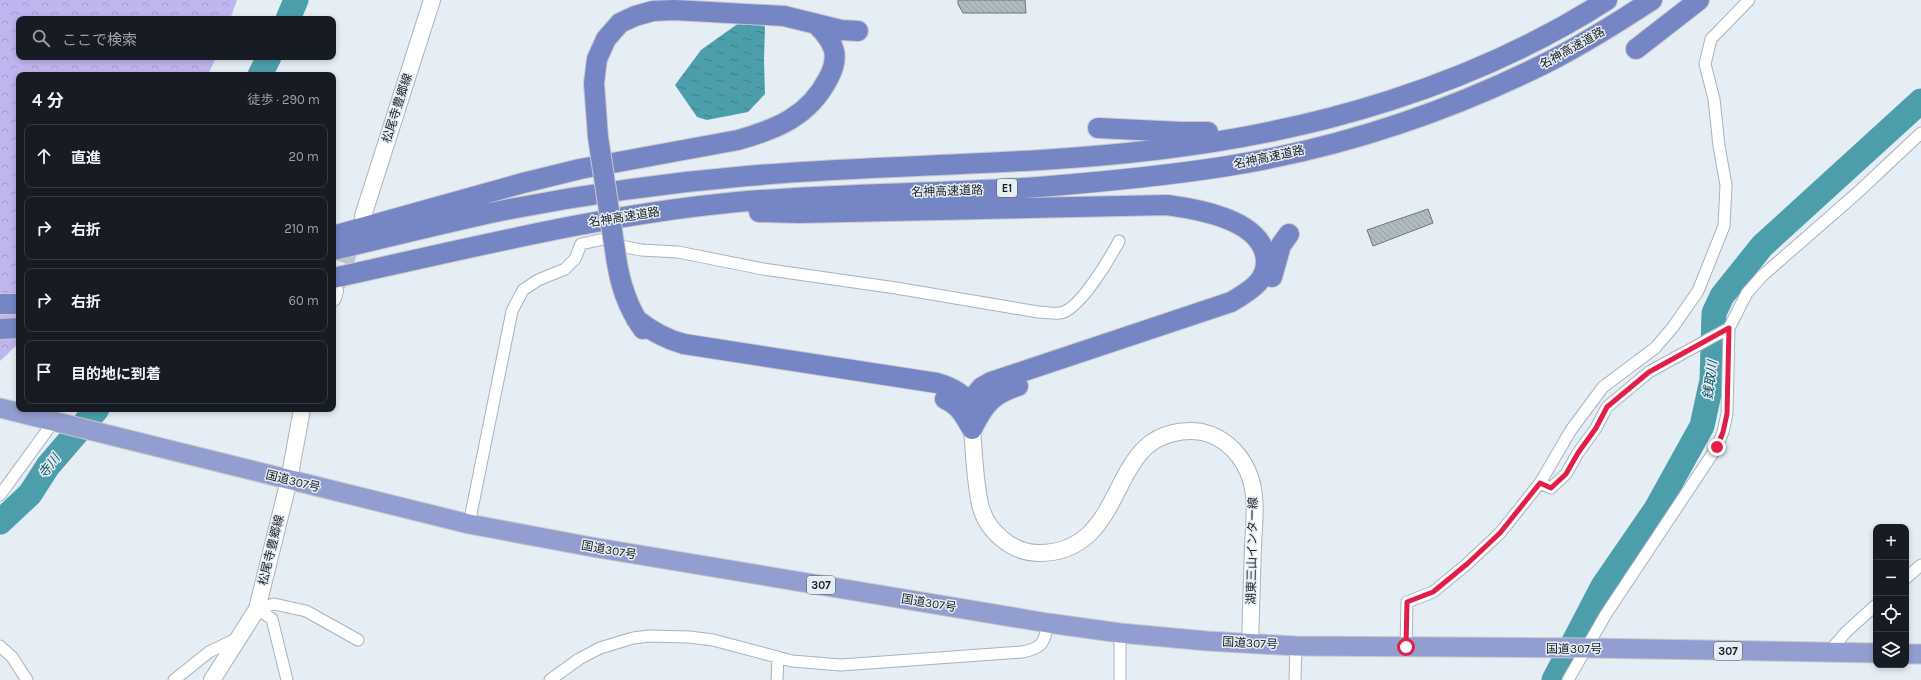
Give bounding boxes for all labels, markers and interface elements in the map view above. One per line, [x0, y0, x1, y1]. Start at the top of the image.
search box [16, 16, 336, 60]
street label: 名神高速道路 [1537, 24, 1607, 72]
icon: search [30, 27, 52, 49]
text: ここで検索 [62, 31, 137, 49]
street label: 松尾寺豊郷線 [379, 72, 415, 144]
text: 4 分 [32, 90, 63, 110]
text: 徒歩 · 290 m [247, 92, 320, 107]
street label: 名神高速道路 [1232, 143, 1306, 171]
icon: ahead [33, 145, 55, 167]
text: 直進 [71, 149, 101, 167]
text: 20 m [289, 149, 319, 164]
road number: E1 [997, 179, 1017, 197]
street label: 名神高速道路 [911, 183, 983, 199]
street label: 名神高速道路 [587, 204, 661, 230]
icon: right [33, 217, 55, 239]
text: 右折 [71, 221, 101, 239]
text: 210 m [284, 221, 319, 236]
icon: right [33, 289, 55, 311]
text: 右折 [71, 293, 101, 311]
text: 60 m [289, 293, 319, 308]
water label: 銭取川 [1700, 358, 1720, 400]
icon: arrive [33, 361, 55, 383]
text: 目的地に到着 [71, 365, 161, 383]
route end [1708, 438, 1726, 456]
water label: 寺川 [35, 450, 64, 481]
street label: 国道307号 [264, 467, 322, 495]
street label: 湖東三山インター線 [1244, 497, 1260, 605]
street label: 松尾寺豊郷線 [255, 513, 287, 587]
map controls [1873, 524, 1909, 668]
button: + [1873, 524, 1909, 560]
street label: 国道307号 [580, 538, 638, 562]
button: − [1873, 560, 1909, 596]
road number: 307 [807, 576, 835, 594]
street label: 国道307号 [900, 592, 958, 614]
button: locate [1873, 596, 1909, 632]
button: layers [1873, 632, 1909, 668]
street label: 国道307号 [1222, 635, 1278, 651]
route start [1397, 638, 1415, 656]
street label: 国道307号 [1546, 642, 1602, 656]
road number: 307 [1714, 642, 1742, 660]

